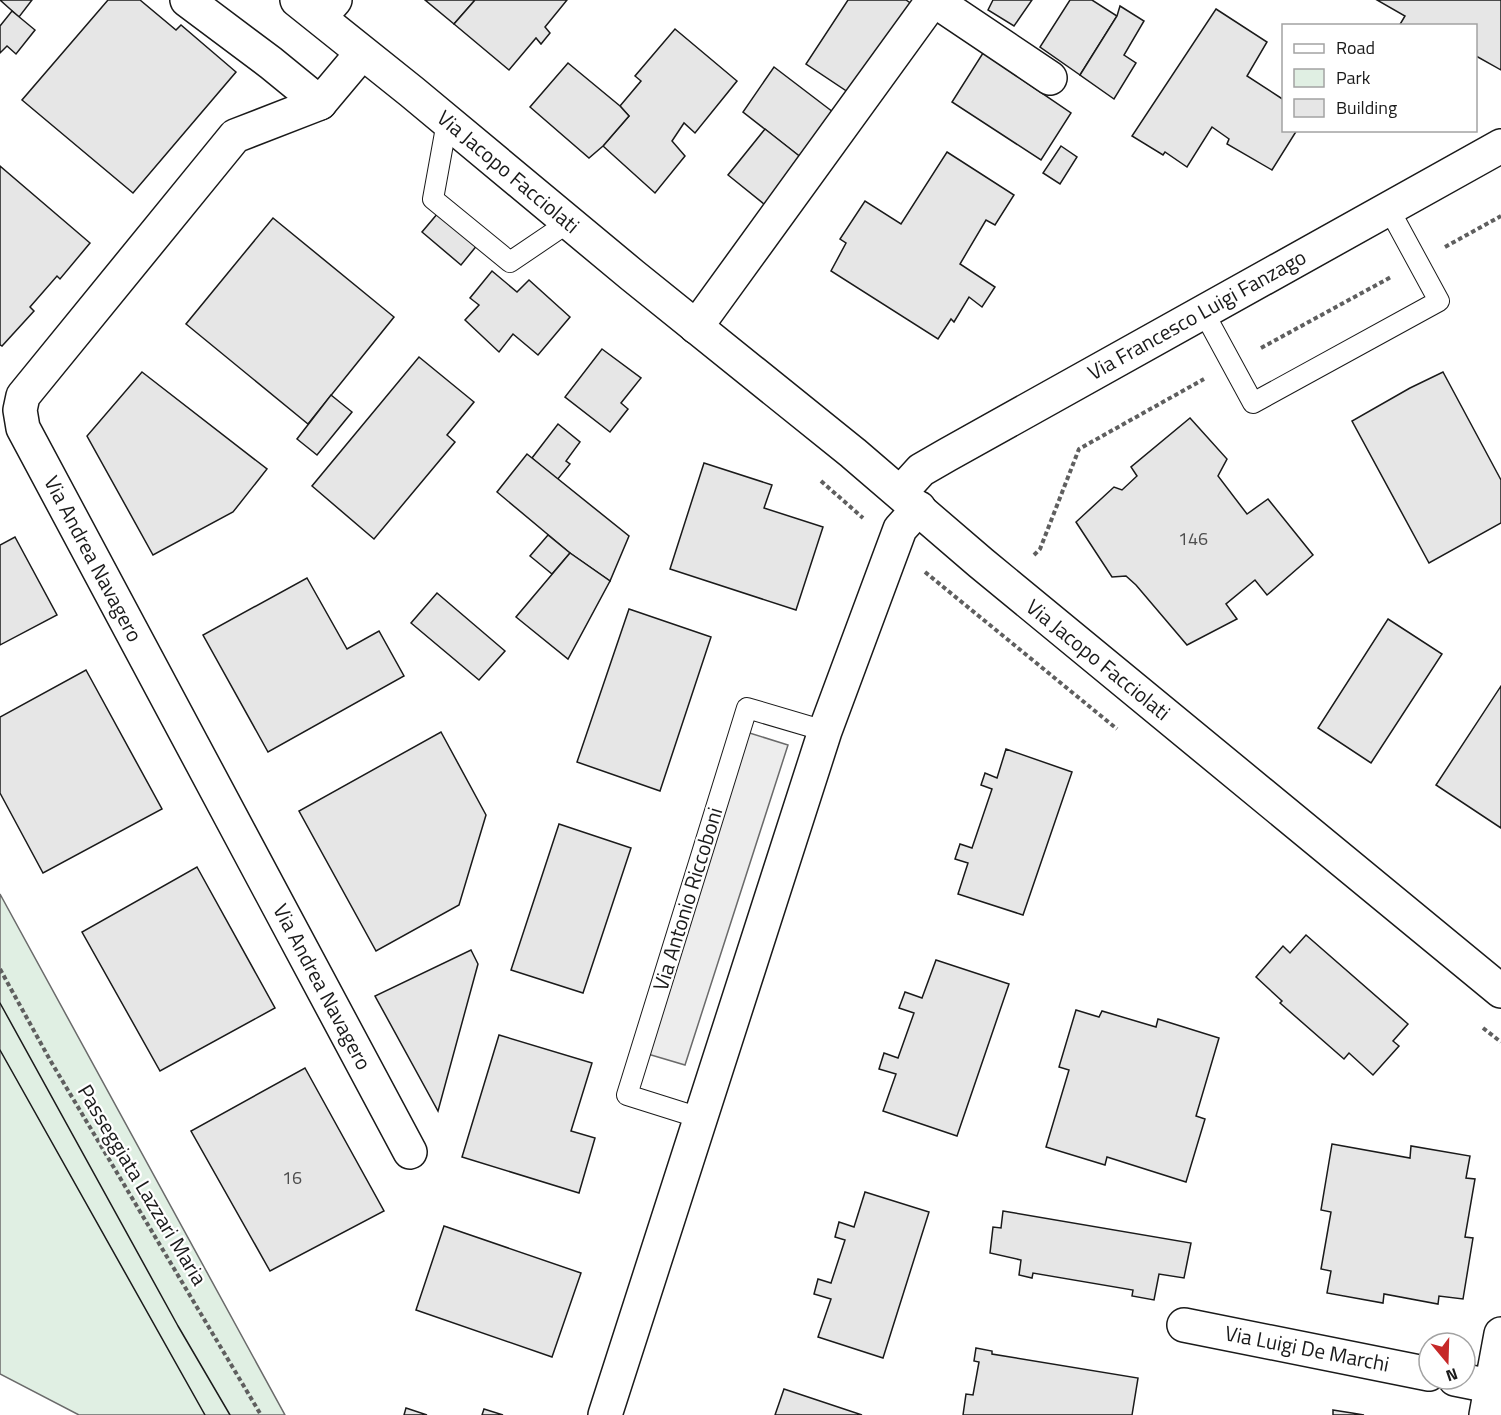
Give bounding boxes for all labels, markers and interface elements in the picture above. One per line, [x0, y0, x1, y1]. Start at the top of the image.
legend [1282, 24, 1477, 132]
text: Road [1336, 34, 1375, 61]
text: Park [1336, 64, 1371, 91]
text: Building [1336, 94, 1397, 121]
street label: Via Jacopo Facciolati [430, 102, 587, 241]
street label: Via Francesco Luigi Fanzago [1081, 241, 1312, 388]
street label: Via Andrea Navagero [36, 470, 151, 647]
house number: 146 [1178, 525, 1208, 552]
street label: Via Jacopo Facciolati [1020, 591, 1178, 728]
street label: Via Antonio Riccoboni [644, 803, 730, 994]
street label: Via Andrea Navagero [265, 898, 380, 1075]
street label: Passeggiata Lazzari Maria [70, 1078, 216, 1291]
house number: 16 [282, 1164, 302, 1191]
street label: Via Luigi De Marchi [1222, 1316, 1392, 1380]
north arrow [1417, 1331, 1477, 1391]
text: N [1443, 1362, 1461, 1388]

